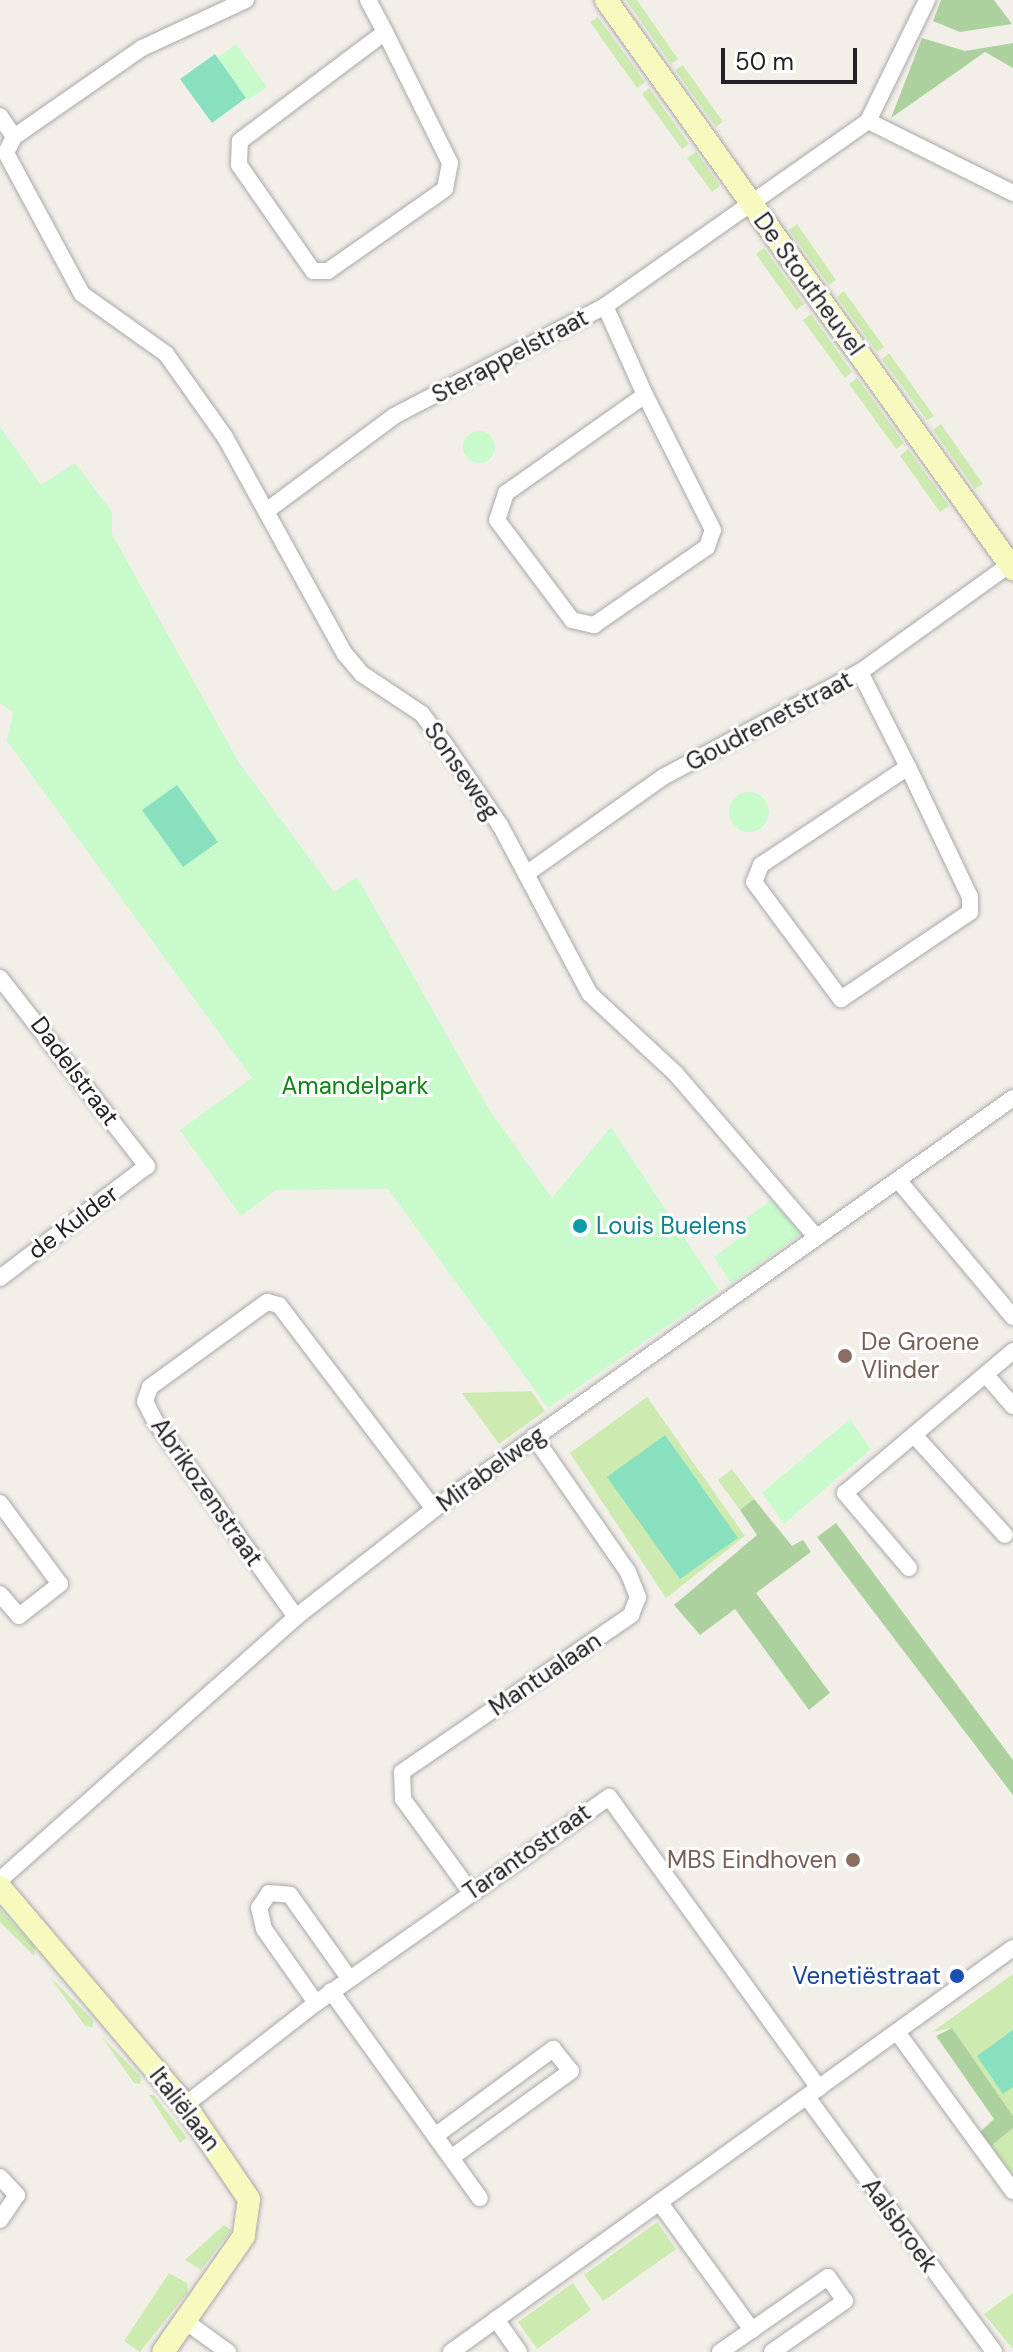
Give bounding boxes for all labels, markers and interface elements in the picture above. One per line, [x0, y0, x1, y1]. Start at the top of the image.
scale bar [725, 32, 861, 82]
text: 50 m [735, 46, 794, 77]
street label: De Stoutheuvel [748, 207, 870, 361]
street label: Sterappelstraat [427, 303, 593, 409]
street label: Goudrenetstraat [681, 665, 857, 777]
street label: Sonseweg [418, 717, 506, 825]
street label: Dadelstraat [25, 1011, 125, 1131]
park label: Amandelpark [281, 1072, 429, 1100]
street label: de Kulder [22, 1179, 124, 1265]
place label: Louis Buelens [596, 1212, 747, 1240]
marker: Louis Buelens [571, 1217, 589, 1235]
place label: De Groene Vlinder [861, 1328, 979, 1384]
marker: De Groene Vlinder [836, 1347, 854, 1365]
street label: Abrikozenstraat [145, 1412, 269, 1572]
street label: Mirabelweg [431, 1420, 551, 1518]
street label: Mantualaan [484, 1626, 606, 1722]
street label: Tarantostraat [458, 1798, 596, 1906]
place label: MBS Eindhoven [667, 1846, 837, 1874]
marker: MBS Eindhoven [844, 1851, 862, 1869]
place label: Venetiëstraat [792, 1962, 941, 1990]
marker: Venetiëstraat [948, 1967, 966, 1985]
street label: Italiëlaan [143, 2061, 227, 2157]
street label: Aalsbroek [856, 2172, 944, 2278]

